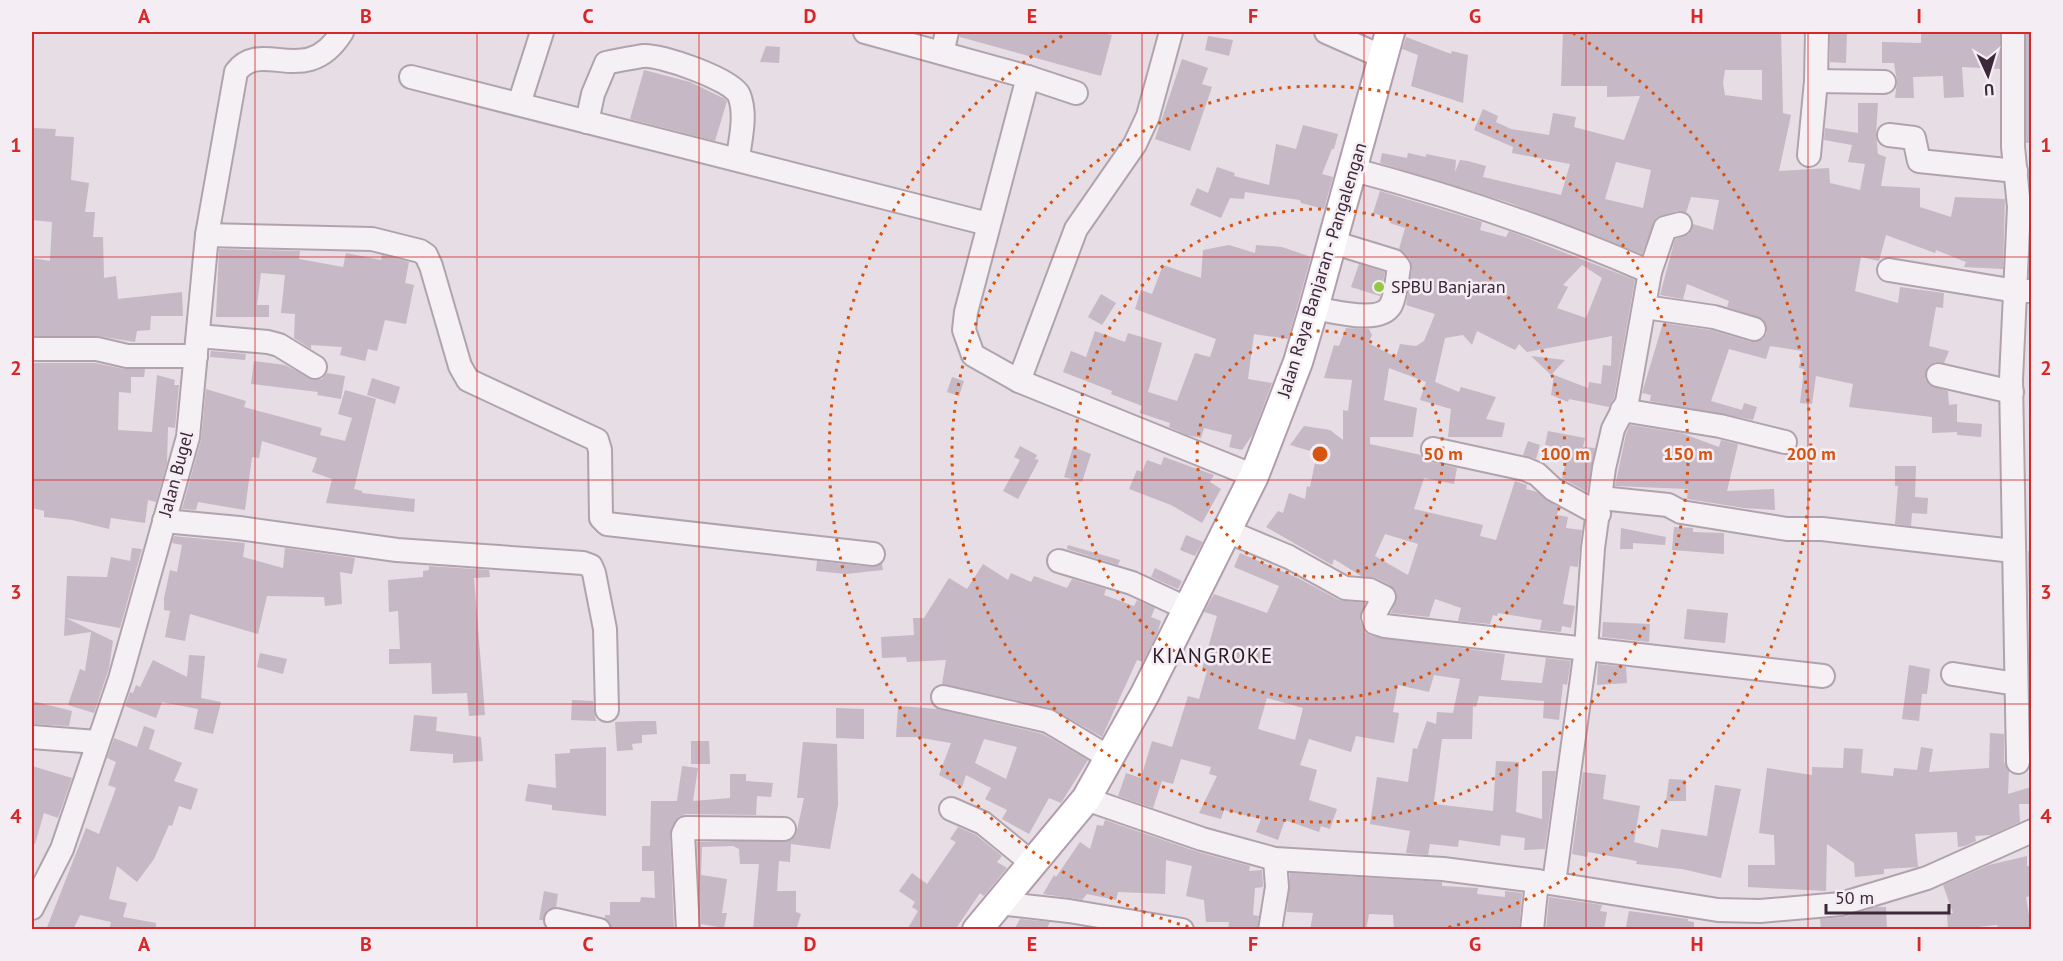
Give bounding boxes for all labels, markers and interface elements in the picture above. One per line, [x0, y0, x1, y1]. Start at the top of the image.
text: A [138, 3, 151, 29]
text: B [360, 3, 372, 29]
text: C [582, 3, 594, 29]
text: D [804, 3, 817, 29]
text: E [1027, 3, 1037, 29]
text: F [1248, 3, 1258, 29]
text: G [1469, 3, 1481, 29]
text: H [1690, 3, 1704, 29]
text: I [1916, 3, 1922, 29]
north arrow [1958, 45, 2018, 105]
text: U [1983, 80, 1995, 100]
text: 1 [10, 132, 22, 158]
text: 1 [2040, 132, 2052, 158]
street label: Jalan Raya Banjaran - Pangalengan [1271, 140, 1371, 401]
place label: SPBU Banjaran [1391, 275, 1506, 298]
marker: SPBU Banjaran [1372, 280, 1386, 294]
text: 2 [10, 355, 22, 381]
text: 2 [2040, 355, 2052, 381]
street label: Jalan Bugel [153, 428, 198, 520]
text: 50 m [1423, 442, 1463, 465]
text: 100 m [1540, 442, 1590, 465]
text: 150 m [1663, 442, 1713, 465]
text: 200 m [1786, 442, 1836, 465]
centre of rings [1310, 444, 1330, 464]
text: 3 [10, 579, 22, 605]
text: 3 [2040, 579, 2052, 605]
district label: KIANGROKE [1152, 642, 1274, 669]
text: 4 [10, 803, 22, 829]
text: 4 [2040, 803, 2052, 829]
scale bar [1826, 877, 1949, 915]
text: 50 m [1835, 886, 1874, 909]
text: A [138, 931, 151, 957]
text: B [360, 931, 372, 957]
text: C [582, 931, 594, 957]
text: D [804, 931, 817, 957]
text: E [1027, 931, 1037, 957]
text: F [1248, 931, 1258, 957]
text: G [1469, 931, 1481, 957]
text: H [1690, 931, 1704, 957]
text: I [1916, 931, 1922, 957]

